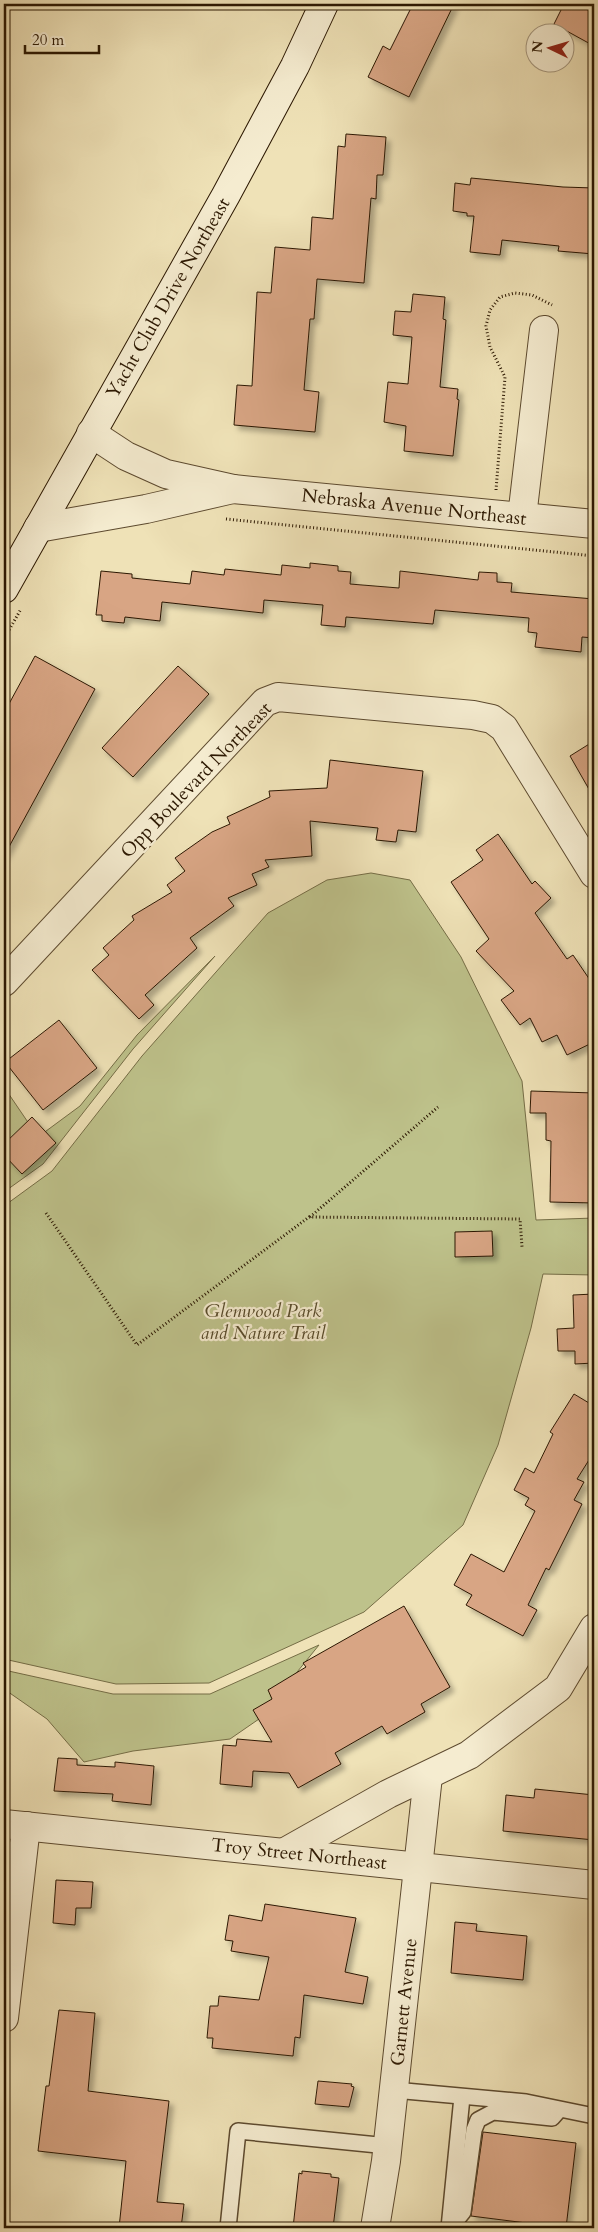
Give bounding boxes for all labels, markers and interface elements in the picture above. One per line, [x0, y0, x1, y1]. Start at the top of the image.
scale bar [25, 22, 99, 54]
north arrow [526, 22, 576, 72]
text: 20 m [32, 30, 64, 50]
text: N [528, 40, 548, 54]
street label: Yacht Club Drive Northeast [100, 193, 236, 403]
street label: Nebraska Avenue Northeast [300, 482, 528, 532]
street label: Opp Boulevard Northeast [114, 696, 278, 864]
park label: Glenwood Park and Nature Trail [201, 1298, 326, 1346]
street label: Troy Street Northeast [210, 1832, 388, 1876]
street label: Garnett Avenue [384, 1937, 424, 2067]

